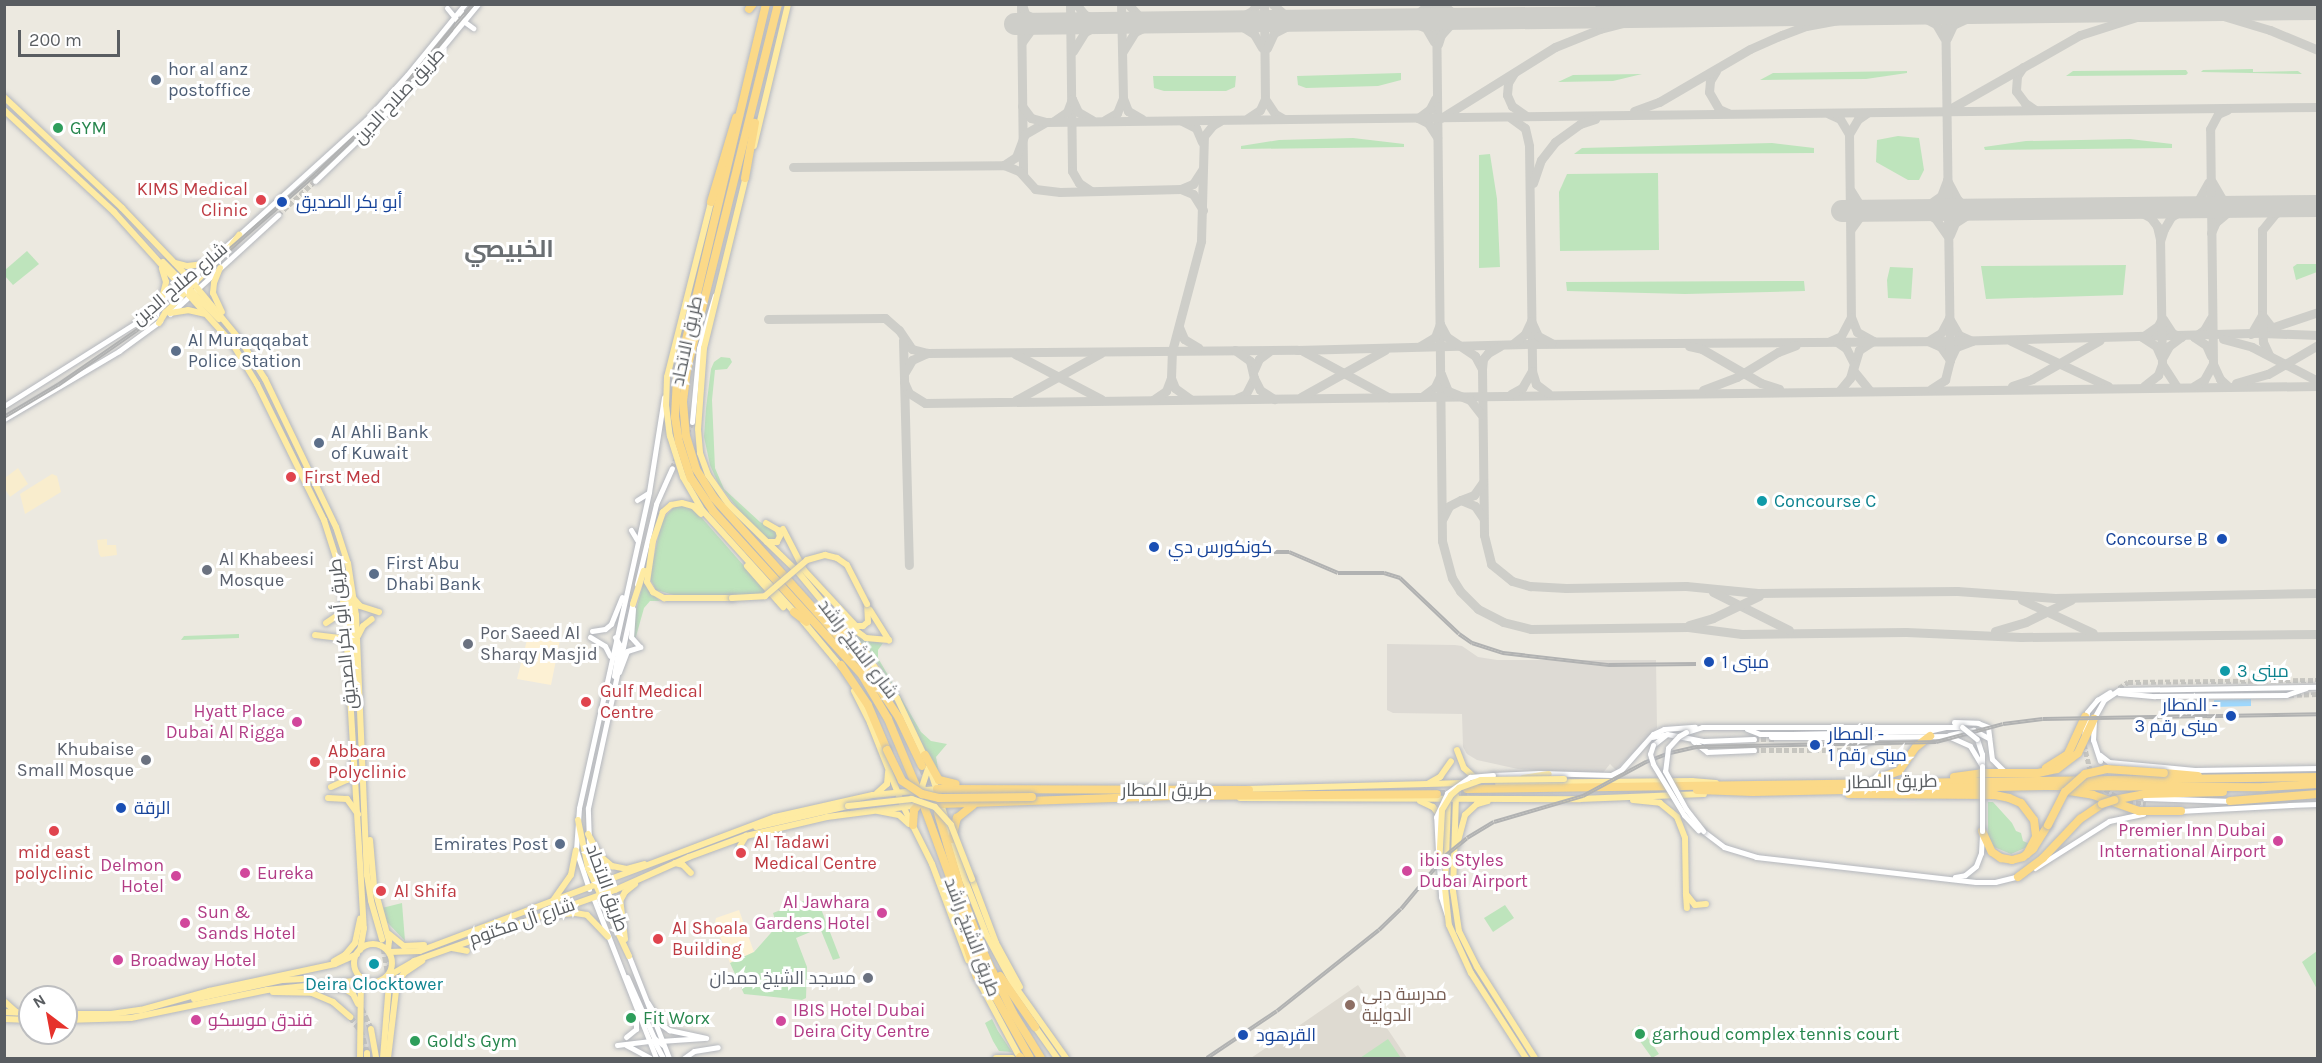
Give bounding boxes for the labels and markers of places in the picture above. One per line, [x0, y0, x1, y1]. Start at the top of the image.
place label: hor al anz postoffice [168, 59, 251, 101]
marker: hor al anz postoffice [149, 73, 163, 87]
place label: GYM [70, 117, 107, 139]
marker: GYM [51, 121, 65, 135]
place label: KIMS Medical Clinic [137, 179, 248, 222]
marker: KIMS Medical Clinic [252, 191, 270, 209]
place label: أبو بكر الصديق [296, 191, 402, 213]
marker: أبو بكر الصديق [273, 193, 291, 211]
place label: Al Muraqqabat Police Station [188, 330, 309, 372]
marker: Al Muraqqabat Police Station [169, 344, 183, 358]
place label: Al Ahli Bank of Kuwait [331, 422, 429, 464]
marker: Al Ahli Bank of Kuwait [312, 436, 326, 450]
place label: First Med [304, 466, 381, 488]
marker: First Med [282, 468, 300, 486]
place label: Concourse C [1774, 490, 1876, 512]
marker: Concourse C [1755, 494, 1769, 508]
place label: Concourse B [2106, 528, 2208, 550]
marker: Concourse B [2213, 530, 2231, 548]
place label: كونكورس دي [1168, 536, 1272, 558]
marker: كونكورس دي [1145, 538, 1163, 556]
place label: Al Khabeesi Mosque [219, 549, 314, 592]
place label: First Abu Dhabi Bank [386, 553, 481, 596]
marker: Al Khabeesi Mosque [200, 563, 214, 577]
marker: First Abu Dhabi Bank [367, 567, 381, 581]
place label: Por Saeed Al Sharqy Masjid [480, 623, 598, 666]
marker: Por Saeed Al Sharqy Masjid [461, 637, 475, 651]
place label: مبنى 1 [1722, 651, 1769, 673]
marker: مبنى 1 [1700, 653, 1718, 671]
place label: مبنى 3 [2237, 660, 2289, 682]
marker: مبنى 3 [2218, 664, 2232, 678]
place label: Gulf Medical Centre [600, 681, 703, 724]
marker: Gulf Medical Centre [577, 693, 595, 711]
place label: المطار - مبنى رقم 3 [2134, 695, 2218, 738]
place label: Hyatt Place Dubai Al Rigga [166, 701, 285, 744]
marker: المطار - مبنى رقم 3 [2222, 707, 2240, 725]
marker: Hyatt Place Dubai Al Rigga [290, 715, 304, 729]
place label: المطار - مبنى رقم 1 [1828, 724, 1907, 766]
marker: المطار - مبنى رقم 1 [1806, 736, 1824, 754]
place label: Khubaise Small Mosque [17, 739, 134, 782]
place label: Abbara Polyclinic [328, 741, 406, 783]
marker: Khubaise Small Mosque [139, 753, 153, 767]
marker: Abbara Polyclinic [306, 753, 324, 771]
place label: الرقة [134, 797, 171, 819]
marker: الرقة [112, 799, 130, 817]
place label: Premier Inn Dubai International Airport [2099, 820, 2266, 862]
marker: mid east polyclinic [45, 822, 63, 840]
place label: Al Tadawi Medical Centre [754, 832, 877, 874]
place label: Emirates Post [433, 833, 548, 855]
marker: Premier Inn Dubai International Airport [2271, 834, 2285, 848]
marker: Emirates Post [553, 837, 567, 851]
place label: mid east polyclinic [15, 842, 93, 884]
marker: Al Tadawi Medical Centre [732, 844, 750, 862]
place label: ibis Styles Dubai Airport [1419, 850, 1528, 892]
place label: Delmon Hotel [100, 855, 164, 898]
place label: Eureka [257, 862, 314, 884]
marker: ibis Styles Dubai Airport [1400, 864, 1414, 878]
marker: Eureka [238, 866, 252, 880]
marker: Delmon Hotel [169, 869, 183, 883]
place label: Al Shifa [394, 880, 457, 902]
marker: Al Shifa [372, 882, 390, 900]
place label: Al Jawhara Gardens Hotel [755, 892, 870, 934]
place label: Sun & Sands Hotel [197, 902, 296, 944]
marker: Al Jawhara Gardens Hotel [875, 906, 889, 920]
marker: Sun & Sands Hotel [178, 916, 192, 930]
place label: Al Shoala Building [672, 918, 748, 960]
marker: Al Shoala Building [649, 930, 667, 948]
place label: Broadway Hotel [130, 949, 257, 971]
marker: Broadway Hotel [111, 953, 125, 967]
marker: Deira Clocktower [367, 957, 381, 971]
place label: مسجد الشيخ حمدان [709, 967, 856, 989]
marker: مسجد الشيخ حمدان [861, 971, 875, 985]
place label: Deira Clocktower [305, 973, 443, 995]
place label: مدرسة دبي الدولية [1362, 984, 1447, 1026]
marker: مدرسة دبي الدولية [1343, 998, 1357, 1012]
place label: IBIS Hotel Dubai Deira City Centre [793, 1000, 930, 1042]
place label: Fit Worx [643, 1007, 710, 1029]
place label: فندق موسكو [208, 1009, 313, 1031]
marker: Fit Worx [624, 1011, 638, 1025]
marker: فندق موسكو [189, 1013, 203, 1027]
marker: IBIS Hotel Dubai Deira City Centre [774, 1014, 788, 1028]
place label: garhoud complex tennis court [1652, 1023, 1899, 1045]
place label: القرهود [1256, 1024, 1316, 1046]
marker: القرهود [1234, 1026, 1252, 1044]
marker: garhoud complex tennis court [1633, 1027, 1647, 1041]
place label: Gold's Gym [427, 1030, 517, 1052]
marker: Gold's Gym [408, 1034, 422, 1048]

